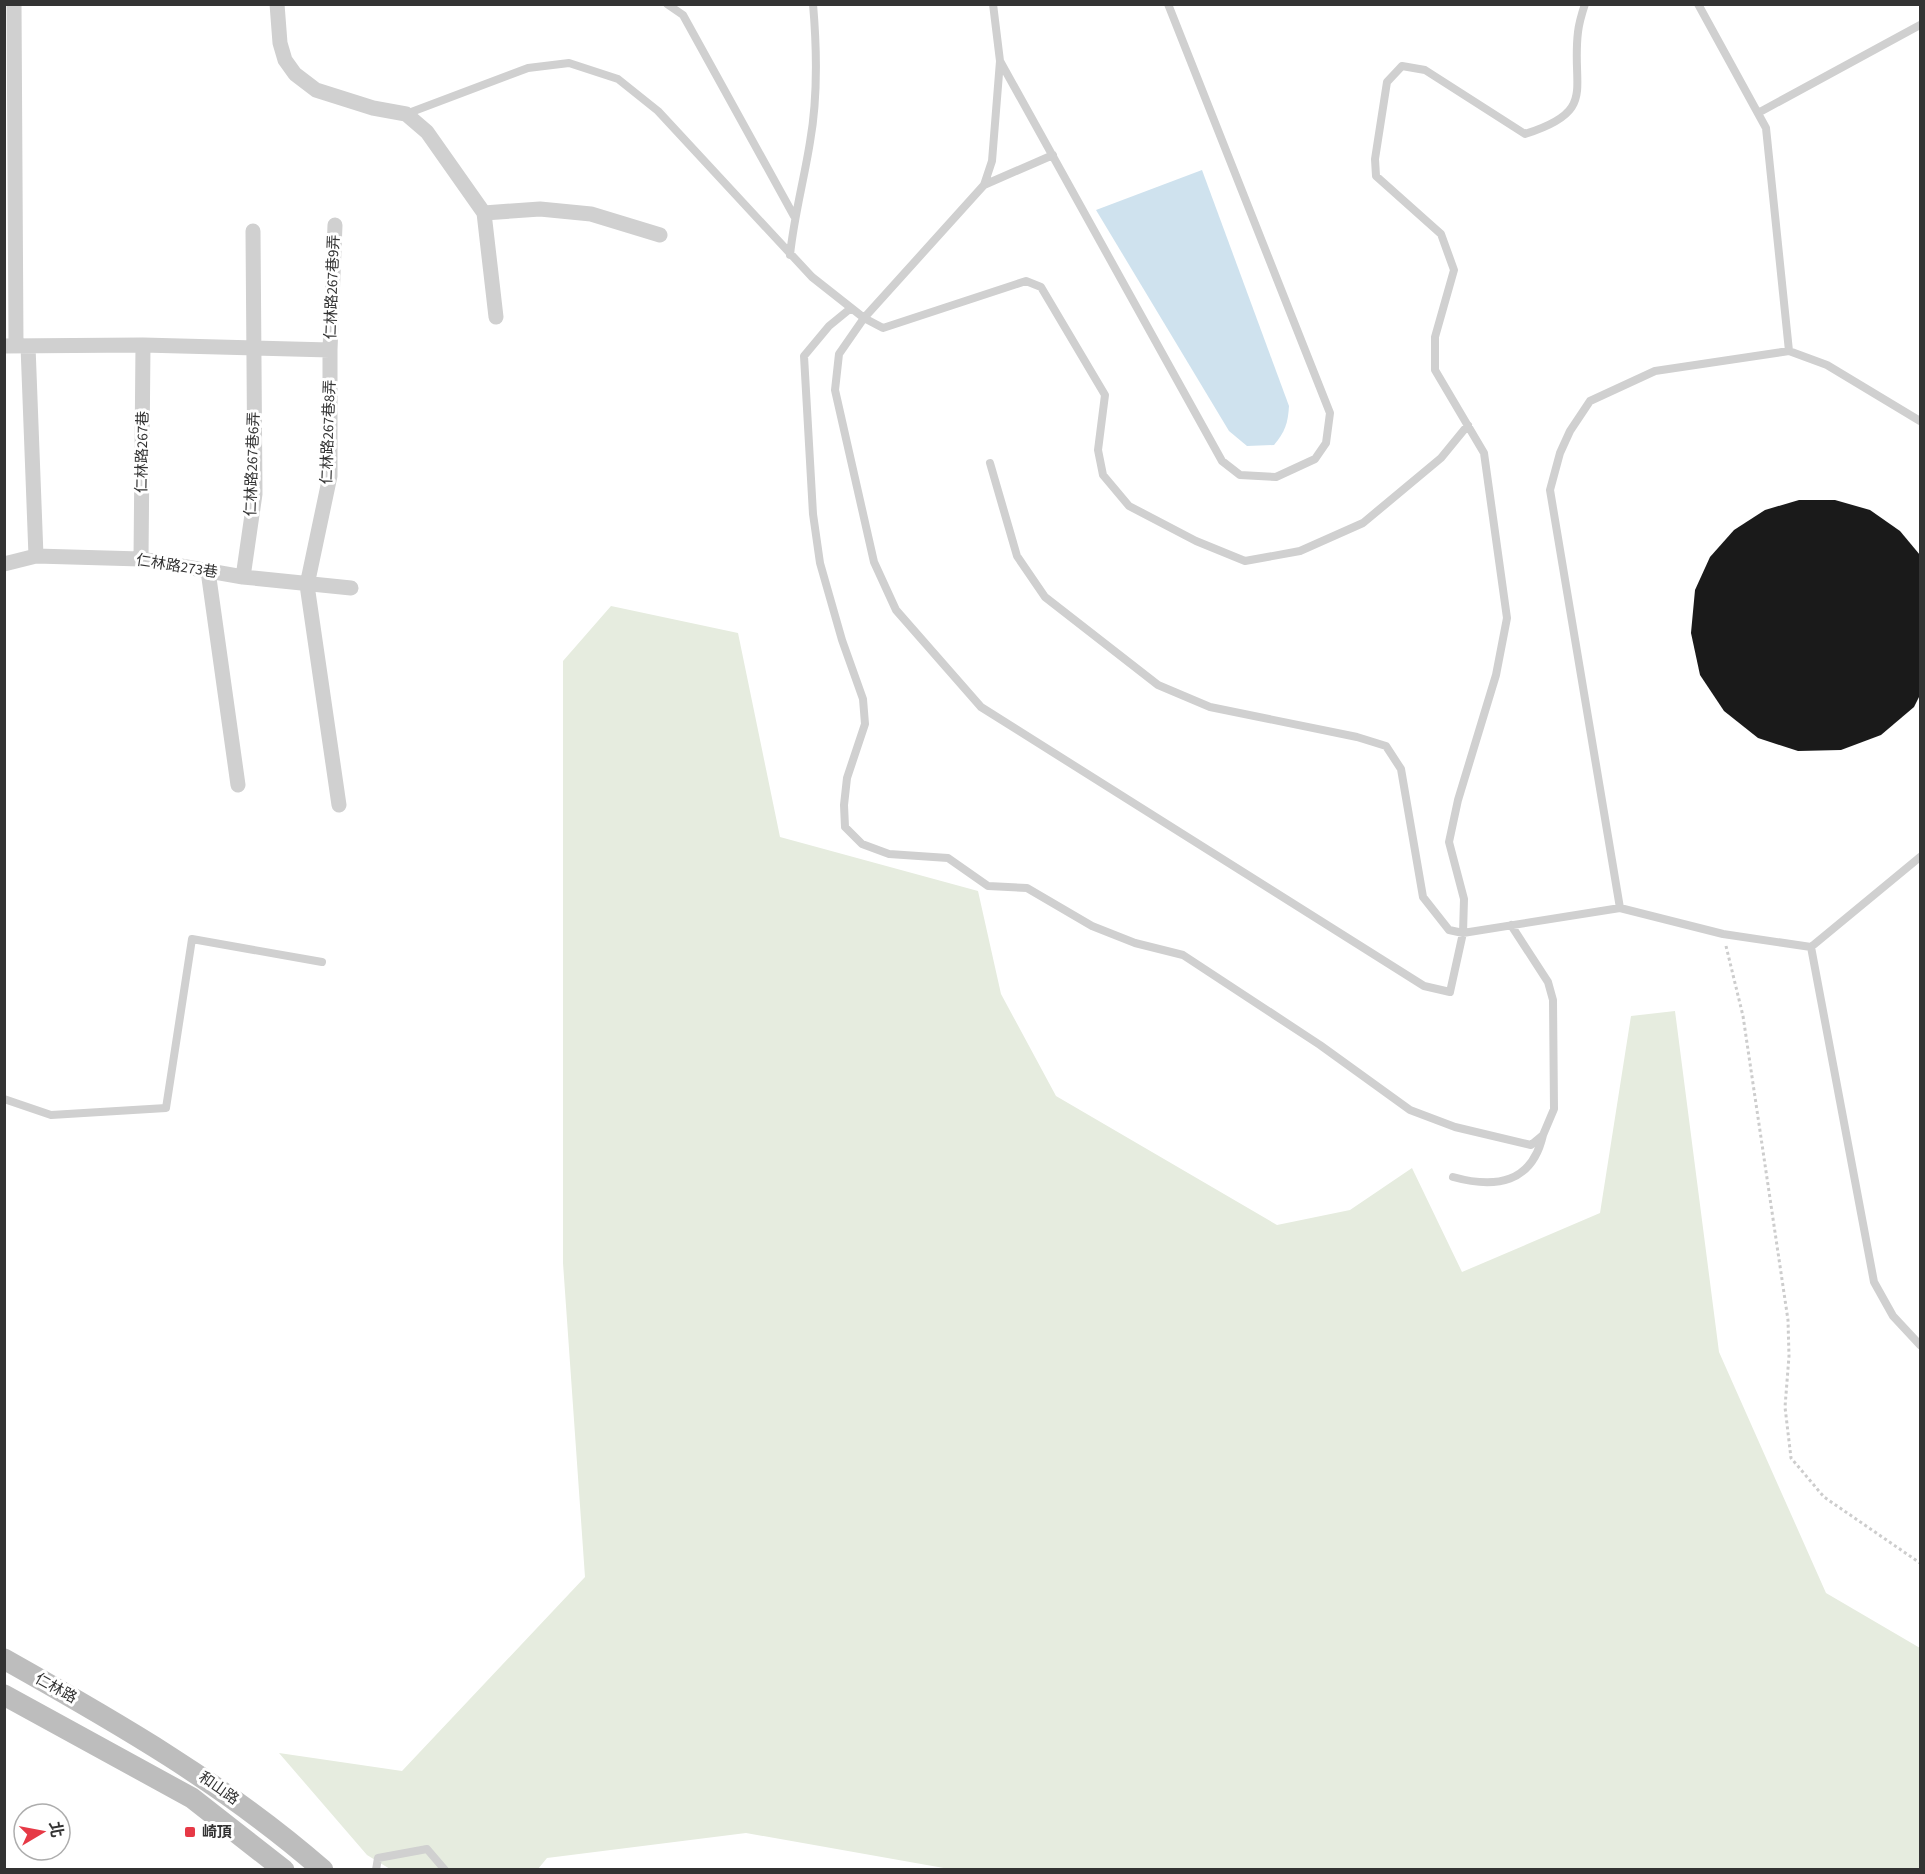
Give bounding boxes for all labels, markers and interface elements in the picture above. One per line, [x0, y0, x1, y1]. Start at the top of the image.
street label: 仁林路267巷9弄 [320, 234, 345, 340]
street label: 仁林路267巷8弄 [316, 379, 341, 485]
street label: 仁林路267巷 [131, 411, 154, 493]
street label: 仁林路267巷6弄 [240, 411, 265, 517]
street label: 仁林路273巷 [135, 550, 219, 583]
street label: 仁林路 [31, 1668, 81, 1709]
street label: 和山路 [194, 1767, 243, 1810]
north arrow [12, 1802, 72, 1862]
text: 北 [44, 1820, 68, 1839]
place label: 崎頂 [202, 1822, 232, 1843]
marker: 崎頂 [183, 1825, 197, 1839]

